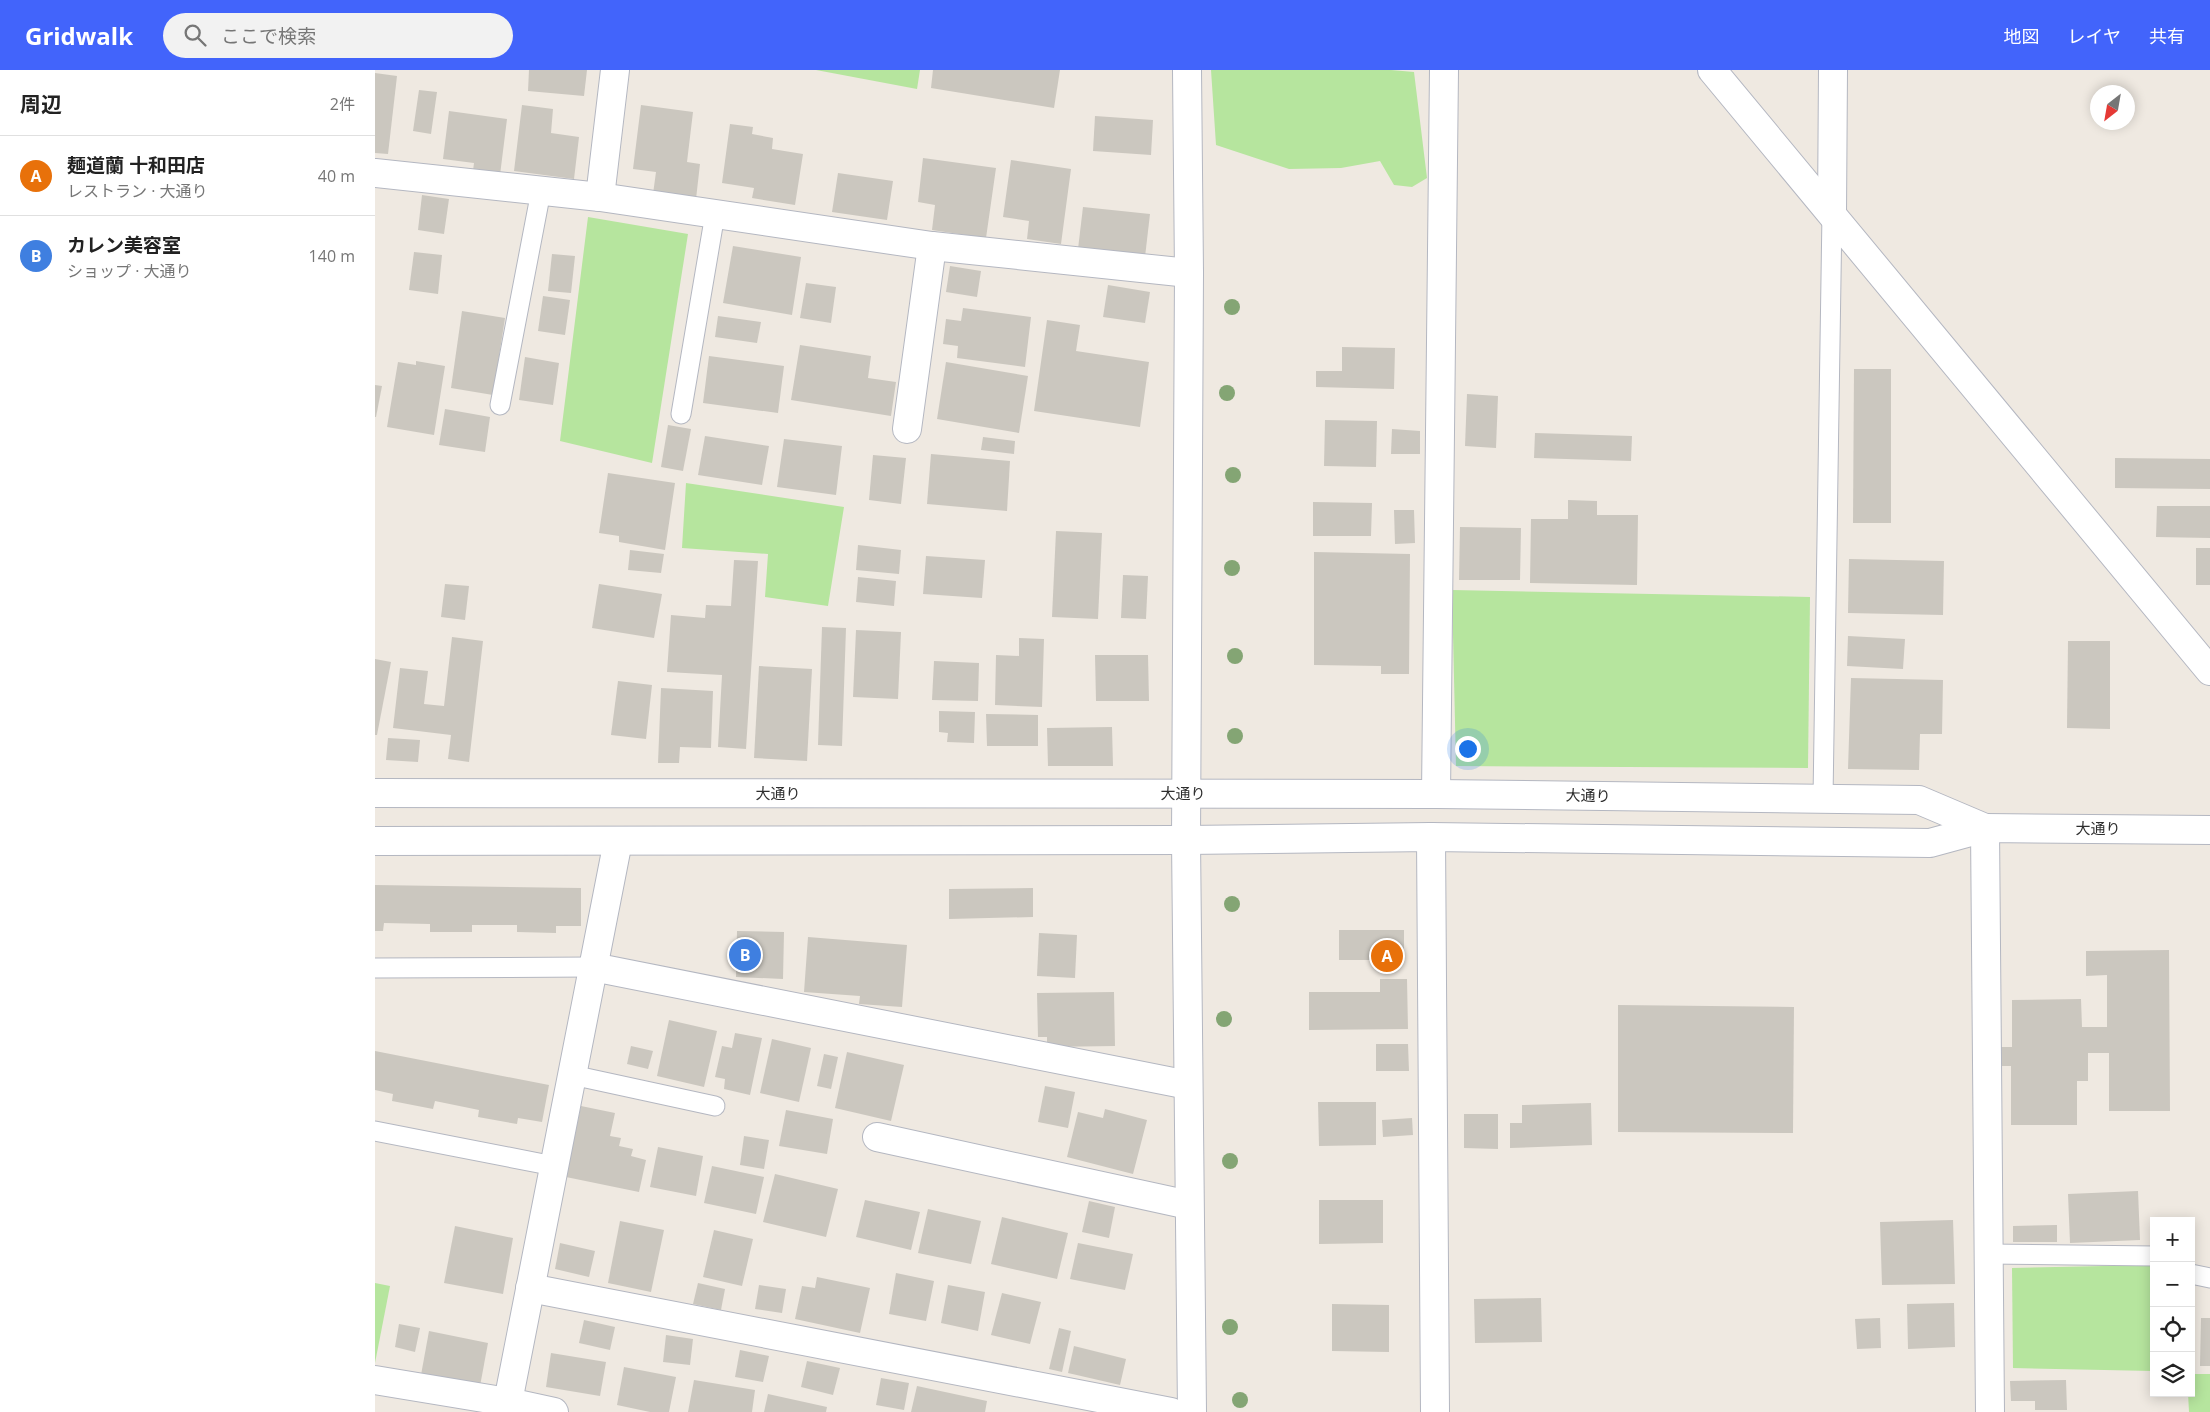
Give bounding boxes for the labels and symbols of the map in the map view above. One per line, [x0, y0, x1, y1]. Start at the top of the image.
north arrow [2090, 85, 2135, 130]
your location [1455, 736, 1481, 762]
street label: 大通り [755, 783, 801, 803]
street label: 大通り [1160, 783, 1206, 803]
street label: 大通り [1565, 785, 1611, 805]
street label: 大通り [2075, 818, 2121, 838]
pin: B [729, 936, 761, 974]
pin: A [1371, 937, 1403, 975]

